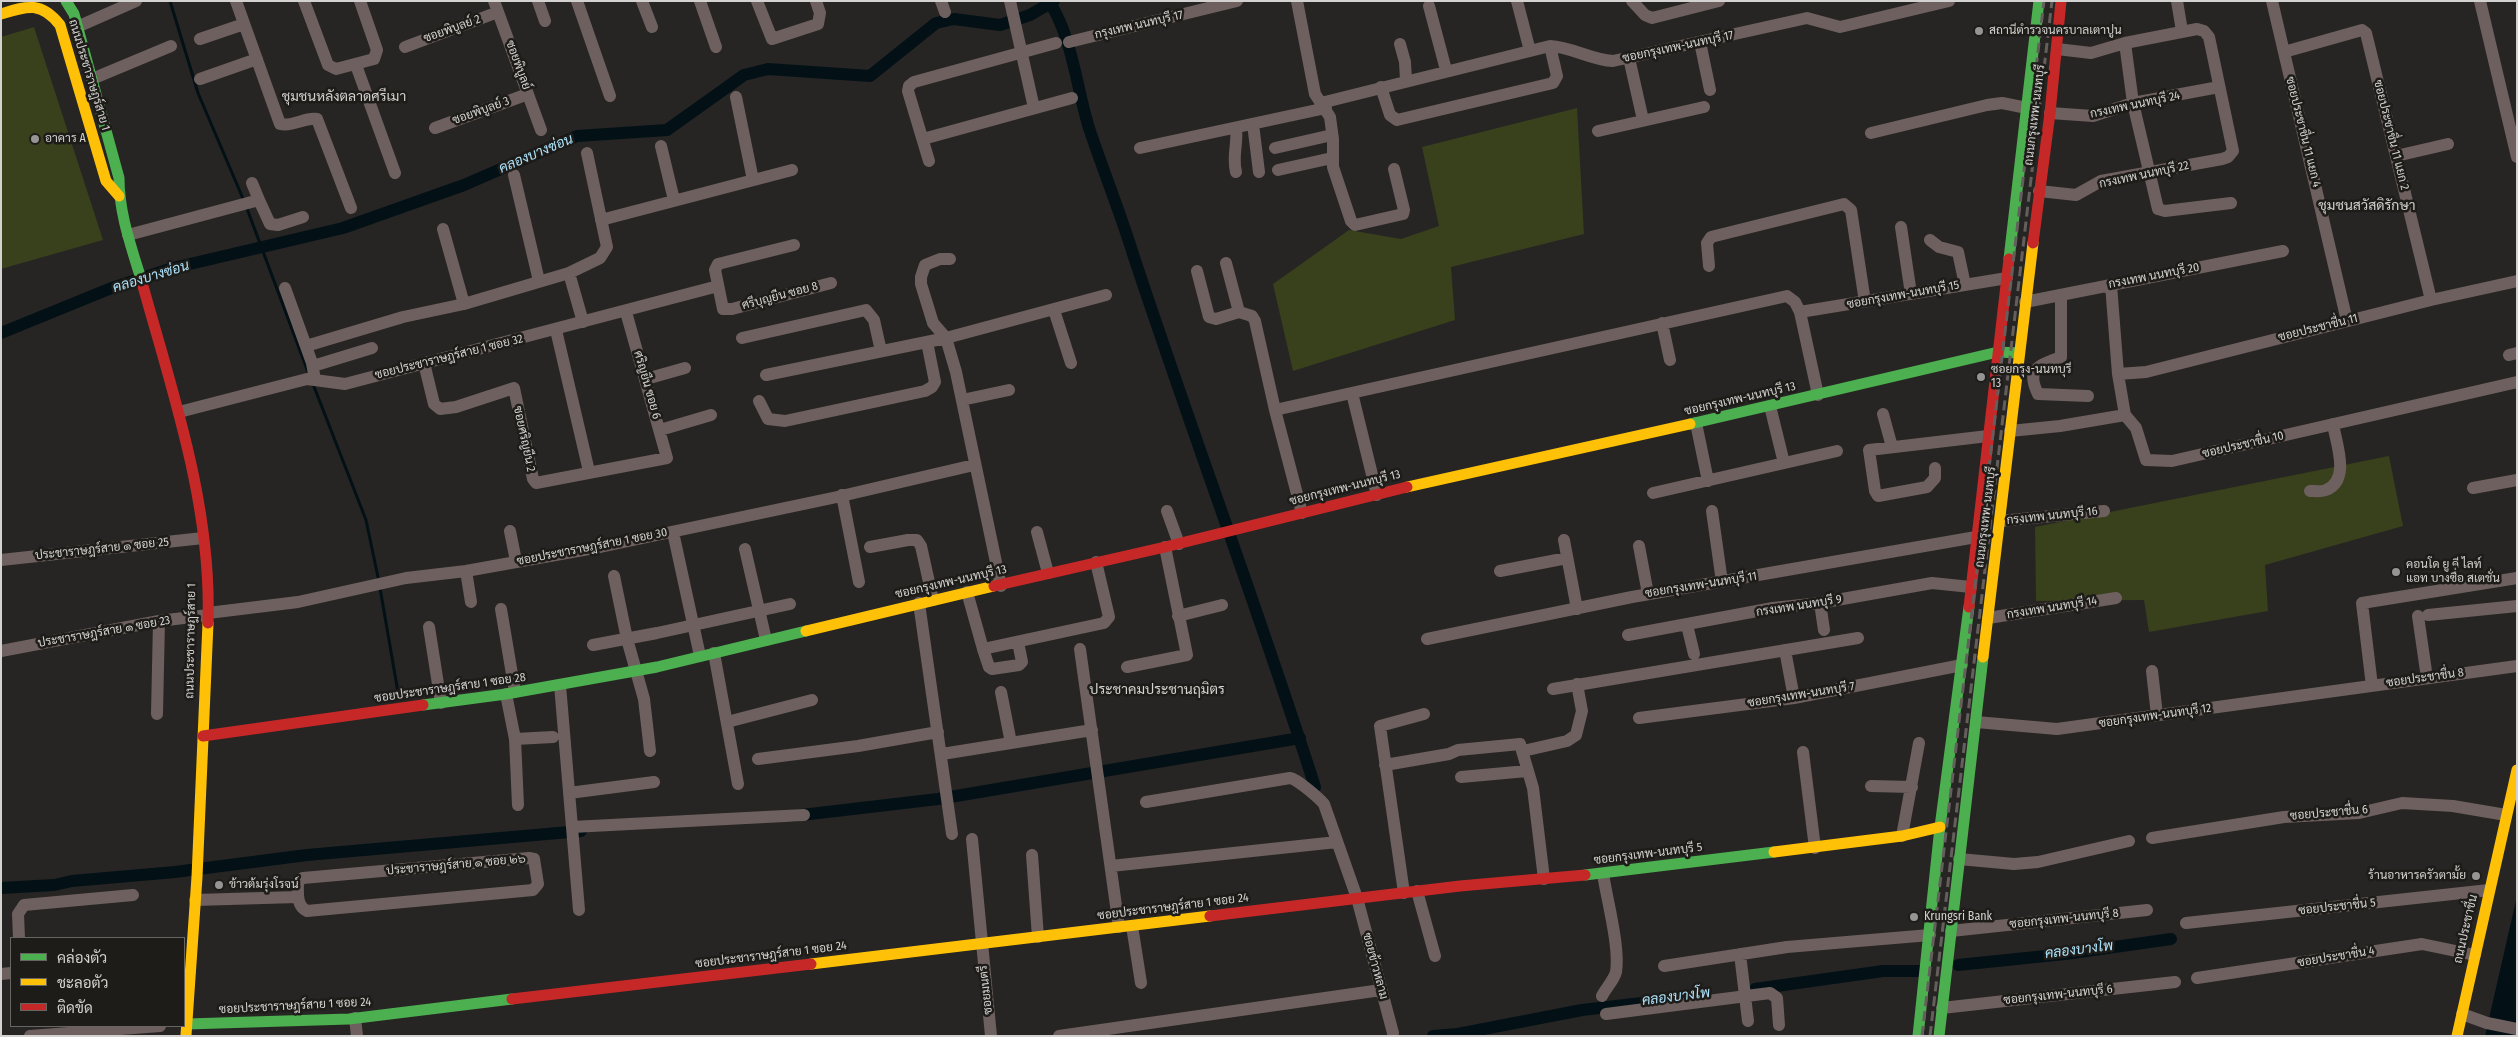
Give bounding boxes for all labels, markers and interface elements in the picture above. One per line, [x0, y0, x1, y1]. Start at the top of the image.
street label: กรุงเทพ นนทบุรี 17 [1093, 8, 1185, 42]
street label: ซอยพิบูลย์ 2 [422, 12, 482, 46]
street label: ถนนประชาราษฎร์สาย 1 [65, 18, 113, 132]
place label: สถานีตำรวจนครบาลเตาปูน [1989, 24, 2122, 38]
marker: สถานีตำรวจนครบาลเตาปูน [1973, 25, 1985, 37]
street label: ซอยกรุงเทพ-นนทบุรี 17 [1621, 28, 1735, 66]
street label: ซอยพิบูลย์ [502, 38, 534, 92]
street label: ถนนกรุงเทพ-นนทบุรี [2022, 64, 2048, 166]
street label: ซอยประชาชื่น 11 แยก 4 [2282, 75, 2324, 189]
street label: ซอยประชาชื่น 11 แยก 2 [2370, 78, 2412, 192]
street label: กรงเทพ นนทบุรี 24 [2089, 88, 2181, 122]
district label: ชุมชนหลังตลาดศรีเมา [282, 89, 406, 105]
street label: ซอยพิบูลย์ 3 [450, 94, 512, 128]
water label: คลองบางซ่อน [496, 131, 576, 177]
place label: อาคาร A [45, 132, 86, 146]
marker: อาคาร A [29, 133, 41, 145]
street label: กรงเทพ นนทบุรี 22 [2098, 158, 2190, 192]
district label: ชุมชนสวัสดิรักษา [2318, 198, 2416, 214]
water label: คลองบางซ่อน [111, 257, 191, 297]
street label: กรงเทพ นนทบุรี 20 [2107, 260, 2201, 292]
street label: ซอยกรุงเทพ-นนทบุรี 15 [1846, 278, 1960, 312]
street label: ศรีบุญยืน ซอย 8 [740, 279, 820, 313]
street label: ซอยประชาชื่น 11 [2277, 311, 2359, 345]
street label: ซอยประชาราษฎร์สาย 1 ซอย 32 [373, 332, 525, 382]
street label: ศริญยืน ซอย 6 [630, 349, 664, 421]
place label: ซอยกรุง-นนทบุรี 13 [1991, 363, 2072, 391]
marker: ซอยกรุง-นนทบุรี 13 [1975, 371, 1987, 383]
street label: ซอยกรุงเทพ-นนทบุรี 13 [1683, 379, 1797, 419]
street label: ซอยศริญยืน 2 [510, 405, 538, 473]
street label: ซอยประชาชื่น 10 [2201, 429, 2285, 461]
street label: ถนนกรุงเทพ-นนทบุรี [1973, 466, 1999, 568]
street label: ซอยกรุงเทพ-นนทบุรี 13 [1288, 467, 1402, 509]
street label: กรงเทพ นนทบุรี 16 [2006, 504, 2098, 528]
street label: ซอยประชาราษฎร์สาย 1 ซอย 30 [515, 525, 669, 569]
street label: ประชาราษฎร์สาย ๑ ซอย 25 [34, 535, 170, 563]
place label: คอนโด ยู ดี ไลท์ แอท บางซื่อ สเตชั่น [2406, 558, 2500, 586]
street label: ซอยกรุงเทพ-นนทบุรี 13 [894, 562, 1008, 602]
marker: คอนโด ยู ดี ไลท์ แอท บางซื่อ สเตชั่น [2390, 566, 2402, 578]
street label: ซอยกรุงเทพ-นนทบุรี 11 [1644, 569, 1758, 601]
street label: ถนนประชาราษฎร์สาย 1 [183, 583, 199, 699]
street label: กรงเทพ นนทบุรี 9 [1755, 592, 1843, 620]
street label: กรงเทพ นนทบุรี 14 [2006, 594, 2098, 622]
street label: ประชาราษฎร์สาย ๑ ซอย 23 [37, 613, 171, 651]
street label: ซอยประชาชื่น 8 [2385, 665, 2465, 691]
street label: ซอยประชาราษฎร์สาย 1 ซอย 28 [373, 670, 527, 706]
street label: ซอยกรุงเทพ-นนทบุรี 7 [1746, 679, 1856, 711]
district label: ประชาคมประชานฤมิตร [1089, 682, 1225, 698]
street label: ซอยกรุงเทพ-นนทบุรี 12 [2098, 701, 2212, 731]
street label: ซอยประชาชื่น 6 [2289, 802, 2369, 824]
street label: ซอยกรุงเทพ-นนทบุรี 5 [1593, 840, 1703, 868]
street label: ประชาราษฎร์สาย ๑ ซอย ๒๖ [386, 852, 526, 878]
place label: ร้านอาหารครัวตามั้ย [2368, 869, 2466, 883]
marker: ร้านอาหารครัวตามั้ย [2470, 870, 2482, 882]
place label: ข้าวต้มรุ่งโรจน์ [229, 878, 299, 892]
marker: ข้าวต้มรุ่งโรจน์ [213, 879, 225, 891]
street label: ซอยประชาราษฎร์สาย 1 ซอย 24 [1097, 891, 1249, 923]
street label: ถนนประชาชื่น [2451, 893, 2481, 965]
street label: ซอยประชาชื่น 5 [2298, 896, 2376, 918]
street label: ซอยกรุงเทพ-นนทบุรี 8 [2009, 906, 2119, 932]
place label: Krungsri Bank [1924, 910, 1992, 924]
marker: Krungsri Bank [1908, 911, 1920, 923]
street label: ซอยข้าวหลาม [1359, 931, 1391, 1001]
legend [10, 937, 185, 1027]
water label: คลองบางโพ [2044, 937, 2114, 963]
street label: ซอยประชาราษฎร์สาย 1 ซอย 24 [695, 939, 847, 971]
street label: ซอยประชาชื่น 4 [2296, 944, 2376, 970]
text: คล่องตัว [57, 949, 107, 967]
street label: ซอยมนตรี [976, 965, 996, 1015]
text: ชะลอตัว [57, 974, 108, 992]
street label: ซอยกรุงเทพ-นนทบุรี 6 [2003, 982, 2113, 1008]
water label: คลองบางโพ [1641, 984, 1711, 1010]
street label: ซอยประชาราษฎร์สาย 1 ซอย 24 [219, 995, 371, 1017]
text: ติดขัด [57, 999, 93, 1017]

